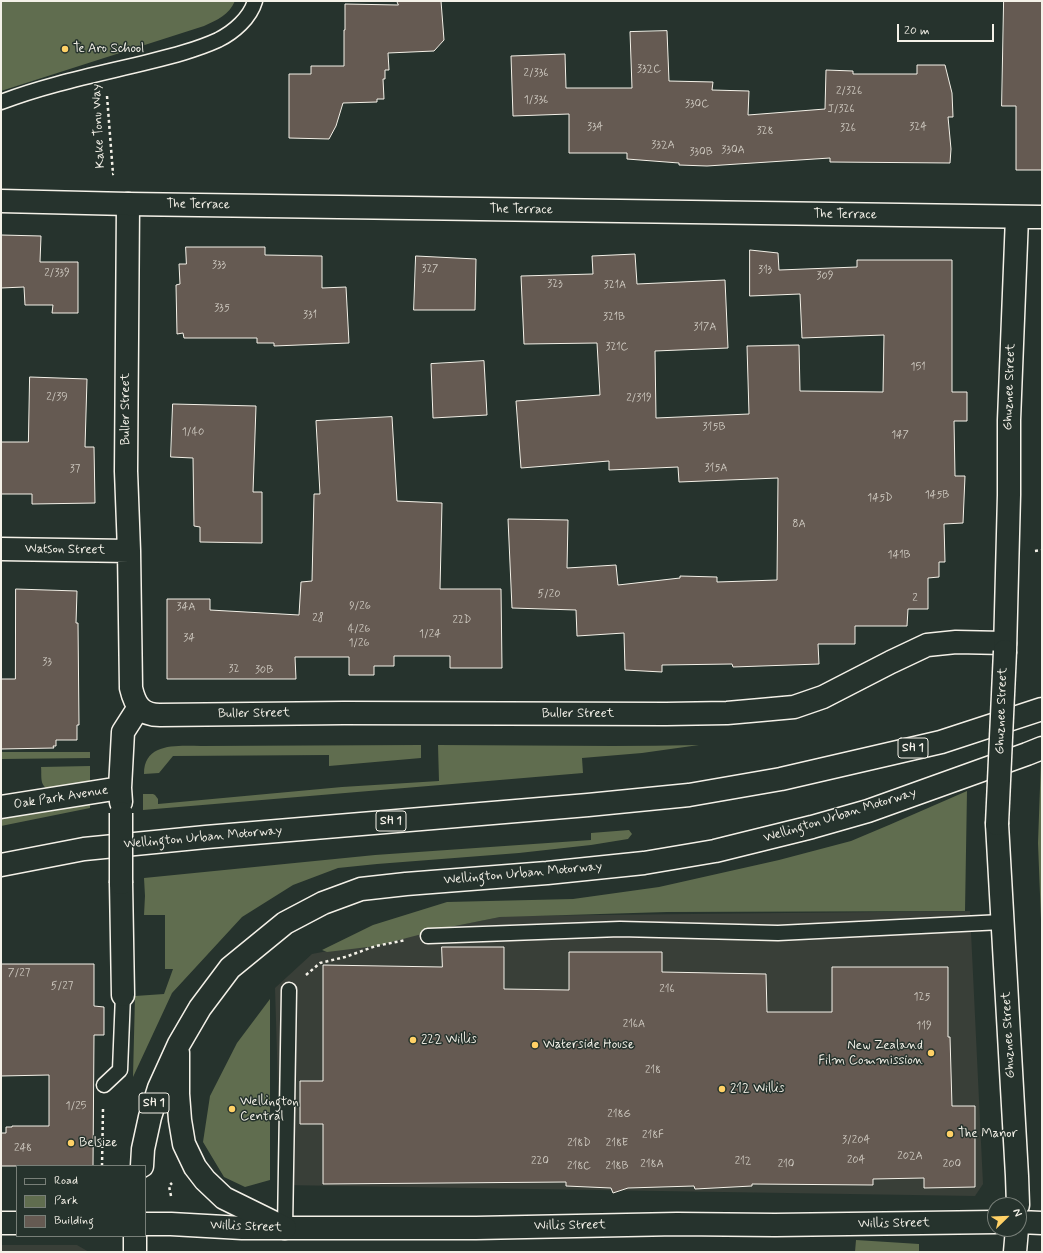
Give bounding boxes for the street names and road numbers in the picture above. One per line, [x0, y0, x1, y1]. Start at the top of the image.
street label: Kake Tonu Way [89, 83, 109, 169]
street label: The Terrace [166, 197, 230, 213]
street label: The Terrace [489, 202, 553, 218]
street label: The Terrace [813, 207, 877, 223]
street label: Ghuznee Street [1001, 343, 1019, 431]
street label: Buller Street [118, 373, 134, 445]
street label: Watson Street [25, 542, 105, 558]
street label: Ghuznee Street [993, 667, 1011, 755]
street label: Buller Street [218, 706, 290, 722]
street label: Buller Street [542, 706, 614, 722]
road number: SH 1 [898, 738, 928, 758]
street label: Oak Park Avenue [13, 783, 109, 813]
street label: Wellington Urban Motorway [762, 785, 918, 847]
road number: SH 1 [376, 811, 406, 831]
street label: Wellington Urban Motorway [123, 823, 283, 853]
street label: Wellington Urban Motorway [443, 859, 603, 889]
street label: Ghuznee Street [999, 991, 1019, 1079]
road number: SH 1 [139, 1093, 169, 1113]
street label: Willis Street [858, 1216, 930, 1232]
street label: Willis Street [210, 1218, 282, 1236]
street label: Willis Street [534, 1218, 606, 1234]

